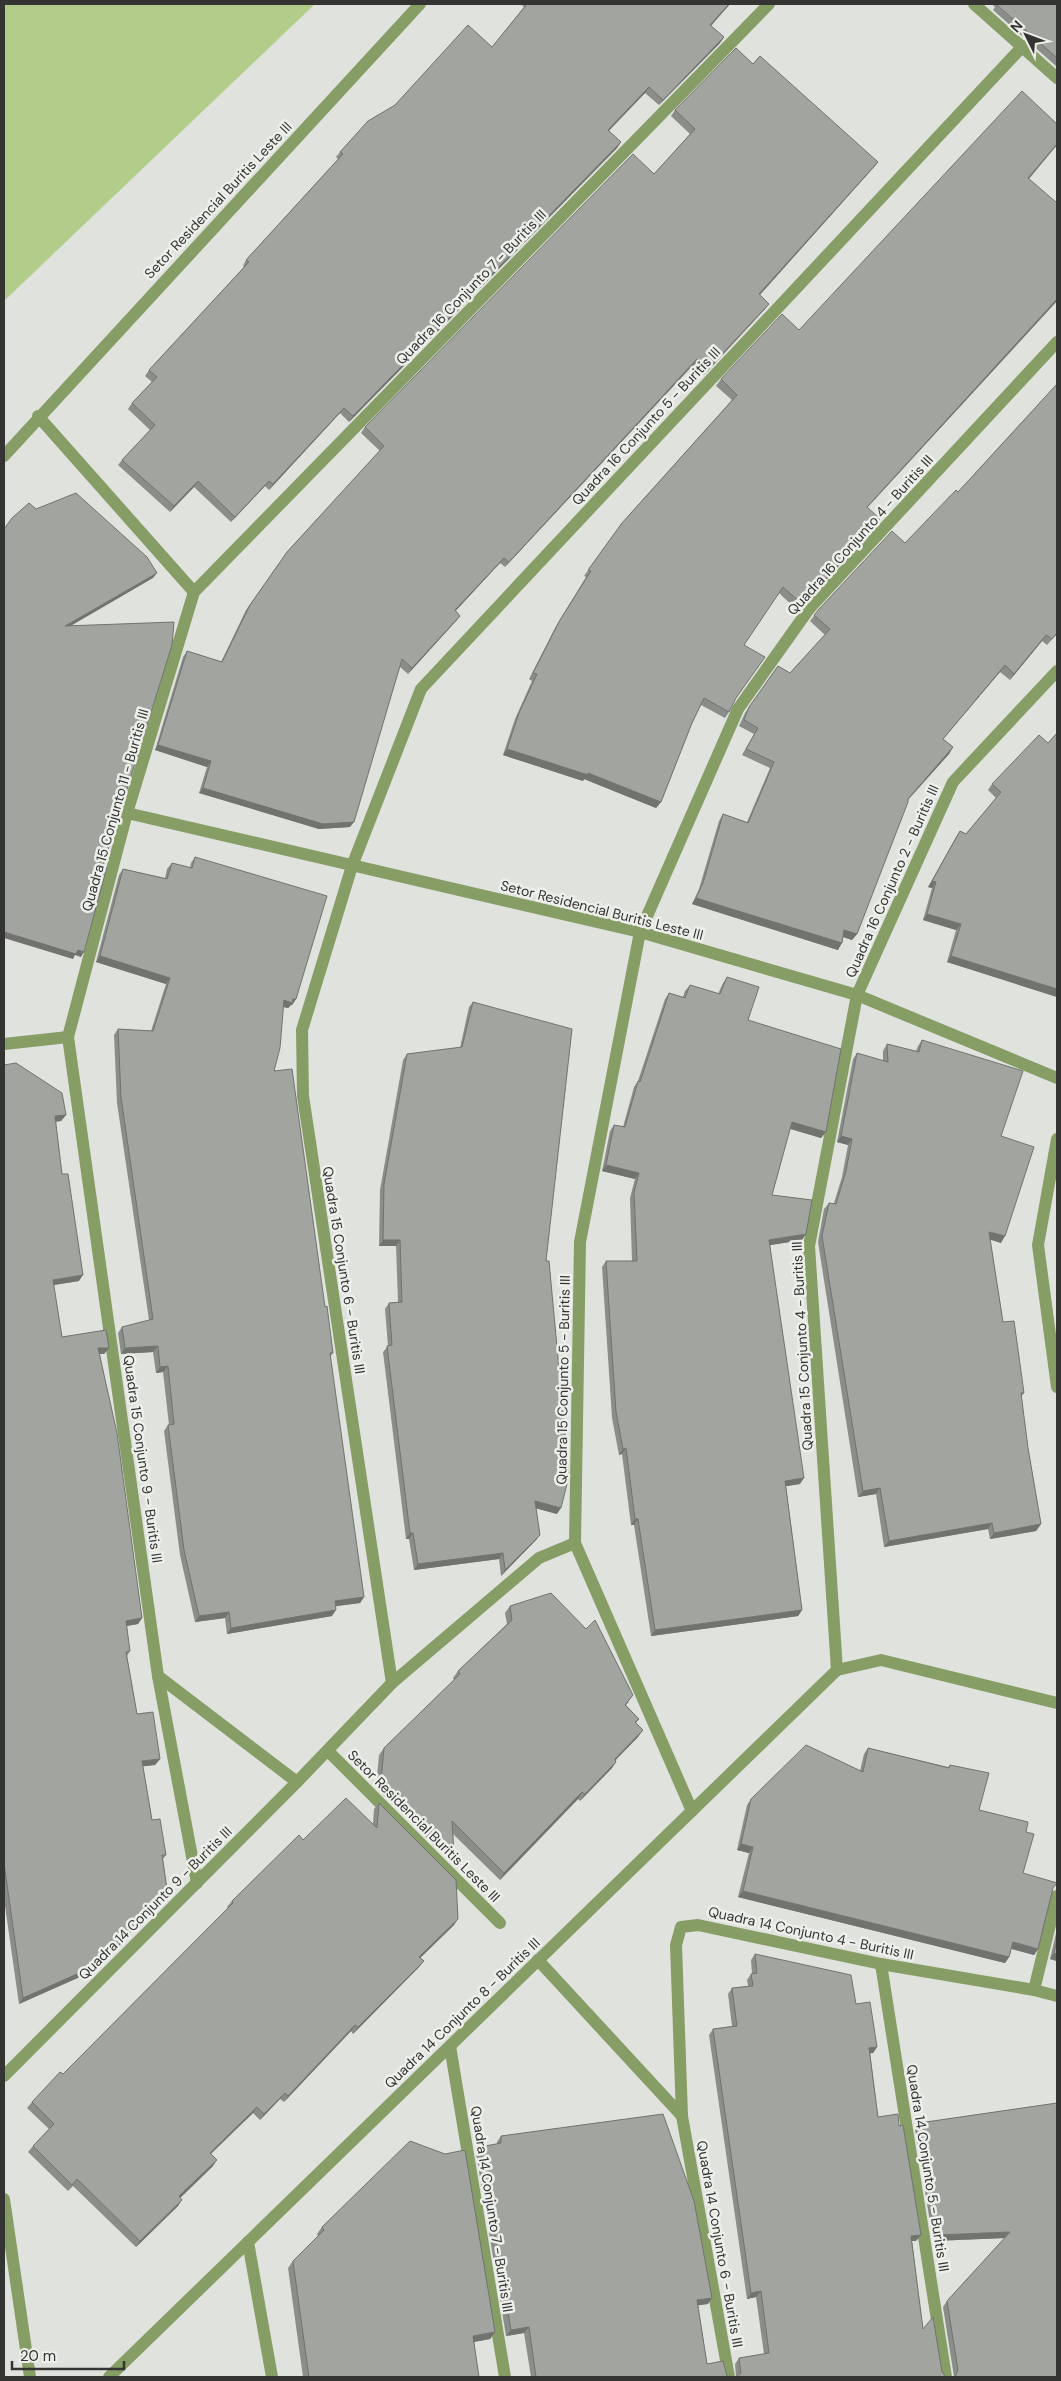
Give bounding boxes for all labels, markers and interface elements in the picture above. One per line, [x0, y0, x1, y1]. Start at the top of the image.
north arrow [1001, 10, 1051, 60]
text: N [1006, 16, 1026, 36]
street label: Setor Residencial Buritis Leste III [140, 118, 296, 282]
street label: Quadra 16 Conjunto 7 - Buritis III [392, 206, 550, 368]
street label: Quadra 16 Conjunto 5 - Buritis III [568, 343, 724, 509]
street label: Quadra 16 Conjunto 4 - Buritis III [783, 451, 937, 619]
street label: Quadra 15 Conjunto 11 - Buritis III [77, 707, 153, 913]
street label: Quadra 16 Conjunto 2 - Buritis III [841, 782, 943, 980]
street label: Setor Residencial Buritis Leste III [499, 876, 705, 944]
street label: Quadra 15 Conjunto 6 - Buritis III [319, 1165, 369, 1375]
street label: Quadra 15 Conjunto 4 - Buritis III [788, 1241, 816, 1451]
street label: Quadra 15 Conjunto 5 - Buritis III [552, 1275, 574, 1485]
street label: Quadra 15 Conjunto 9 - Buritis III [119, 1354, 167, 1564]
street label: Setor Residencial Buritis Leste III [344, 1746, 504, 1906]
street label: Quadra 14 Conjunto 9 - Buritis III [74, 1822, 236, 1984]
street label: Quadra 14 Conjunto 4 - Buritis III [707, 1902, 915, 1964]
street label: Quadra 14 Conjunto 8 - Buritis III [380, 1934, 544, 2092]
street label: Quadra 14 Conjunto 5 - Buritis III [903, 2063, 953, 2273]
street label: Quadra 14 Conjunto 7 - Buritis III [467, 2105, 517, 2313]
street label: Quadra 14 Conjunto 6 - Buritis III [693, 2139, 747, 2349]
scale bar [12, 2338, 125, 2370]
text: 20 m [20, 2346, 56, 2366]

